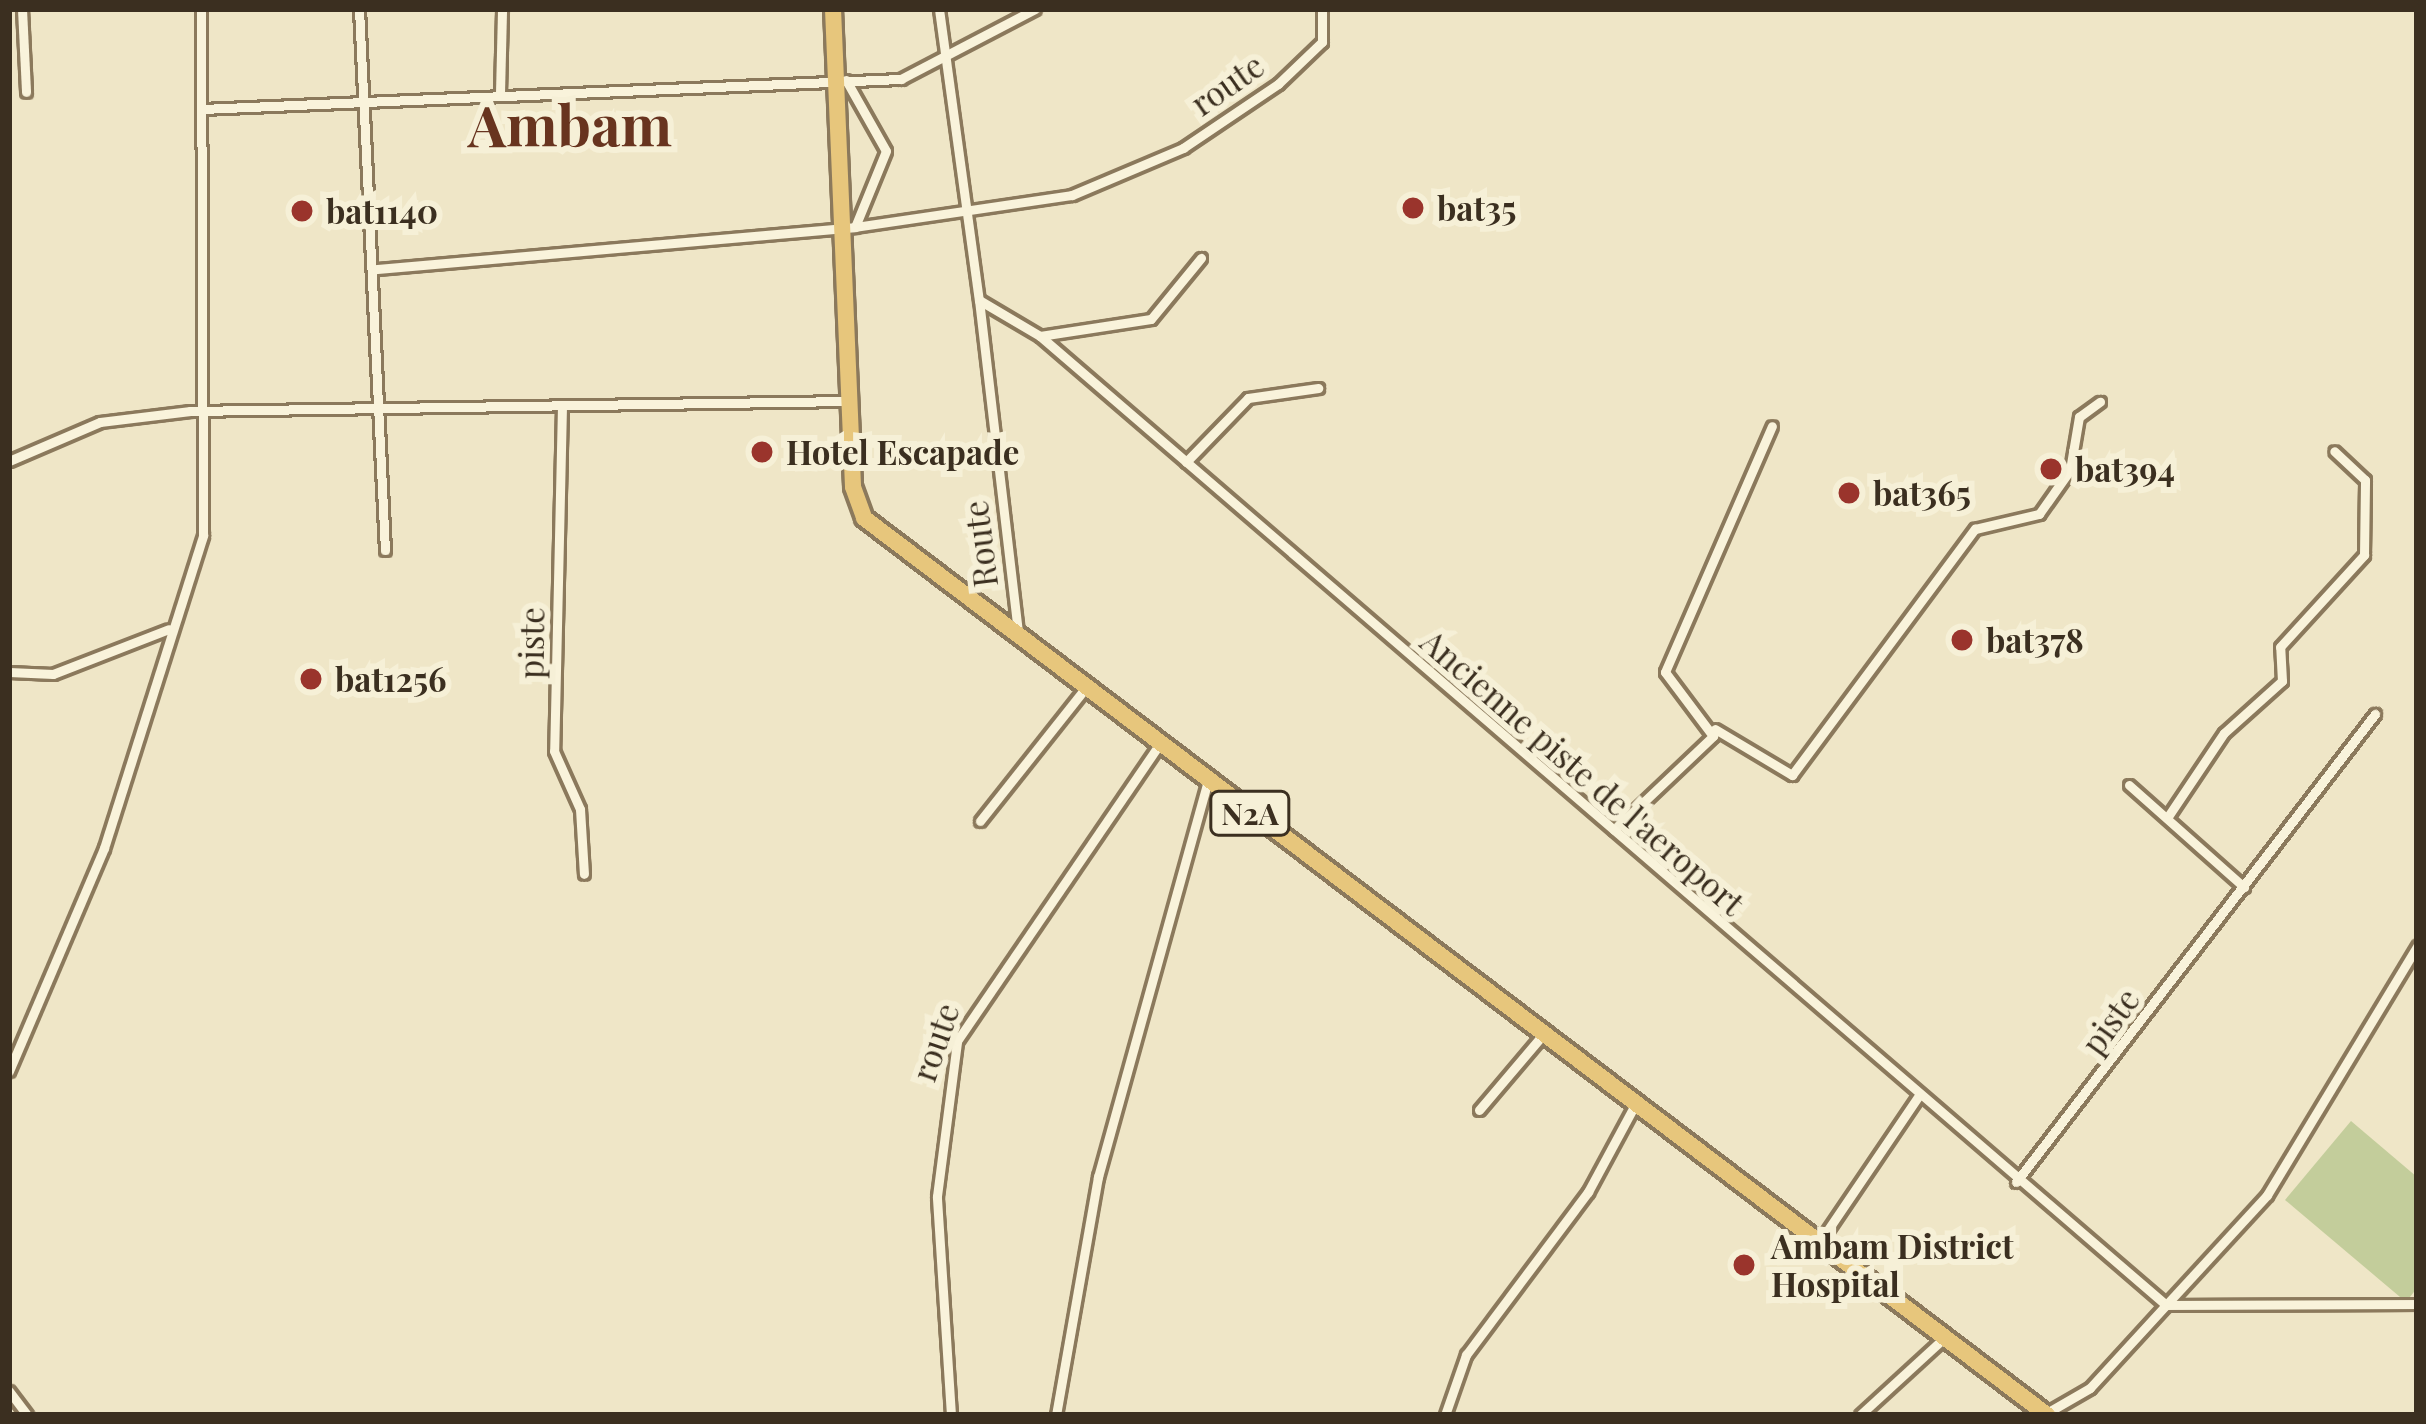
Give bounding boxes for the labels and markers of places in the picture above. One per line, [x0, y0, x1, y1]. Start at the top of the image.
place label: bat35 [1437, 188, 1516, 228]
place label: bat1140 [326, 191, 438, 231]
marker: bat35 [1400, 195, 1426, 221]
marker: bat1140 [289, 198, 315, 224]
place label: Hotel Escapade [786, 432, 1019, 472]
marker: Hotel Escapade [749, 439, 775, 465]
place label: bat394 [2075, 449, 2175, 489]
marker: bat394 [2038, 456, 2064, 482]
place label: bat365 [1873, 473, 1971, 513]
marker: bat365 [1836, 480, 1862, 506]
place label: bat378 [1986, 620, 2084, 660]
marker: bat378 [1949, 627, 1975, 653]
place label: bat1256 [335, 659, 447, 699]
marker: bat1256 [298, 666, 324, 692]
place label: Ambam District Hospital [1771, 1226, 2014, 1304]
marker: Ambam District Hospital [1728, 1249, 1760, 1281]

